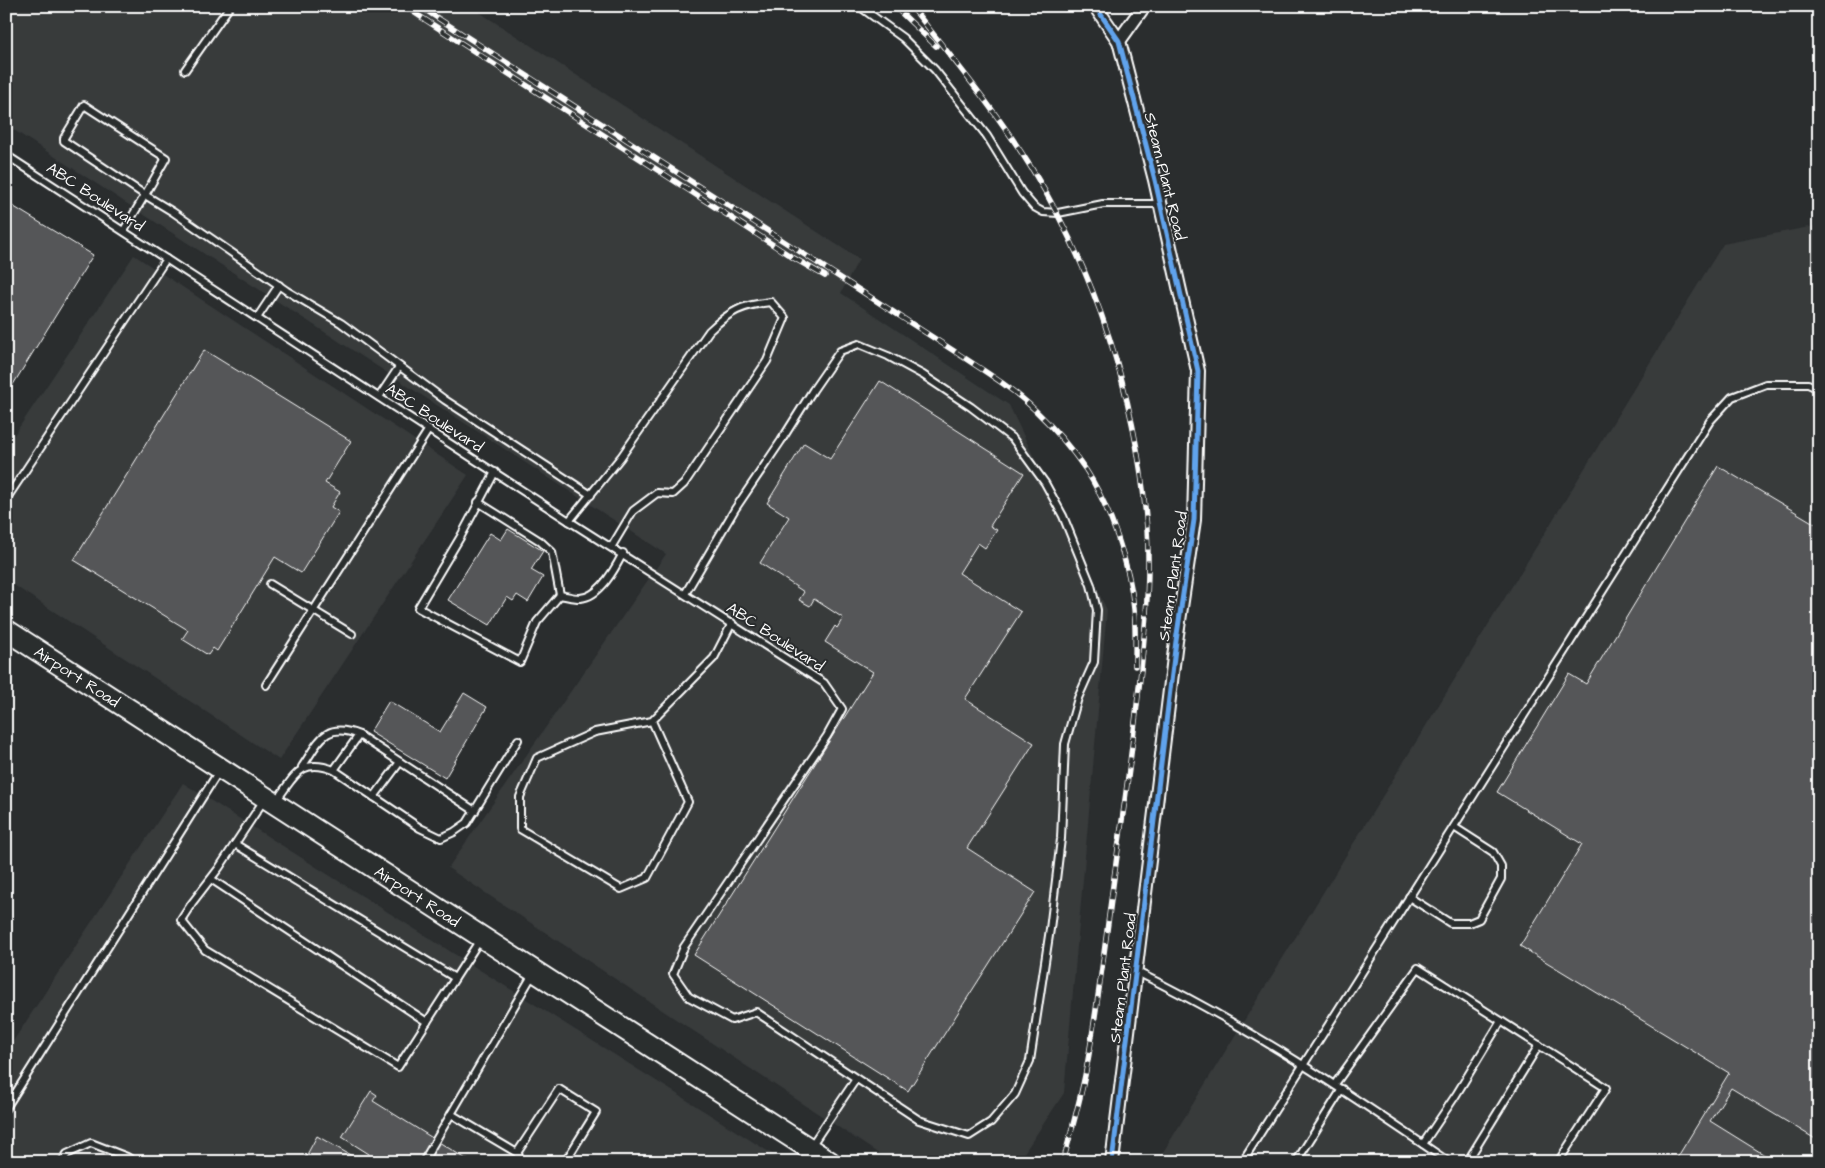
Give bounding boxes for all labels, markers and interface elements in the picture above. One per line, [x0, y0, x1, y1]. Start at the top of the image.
street label: Steam Plant Road [1139, 110, 1192, 242]
street label: ABC Boulevard [42, 157, 149, 237]
street label: ABC Boulevard [381, 378, 488, 458]
street label: Steam Plant Road [1153, 510, 1193, 642]
street label: ABC Boulevard [722, 597, 829, 677]
street label: Airport Road [30, 641, 124, 713]
street label: Airport Road [370, 861, 464, 932]
street label: Steam Plant Road [1104, 912, 1142, 1044]

